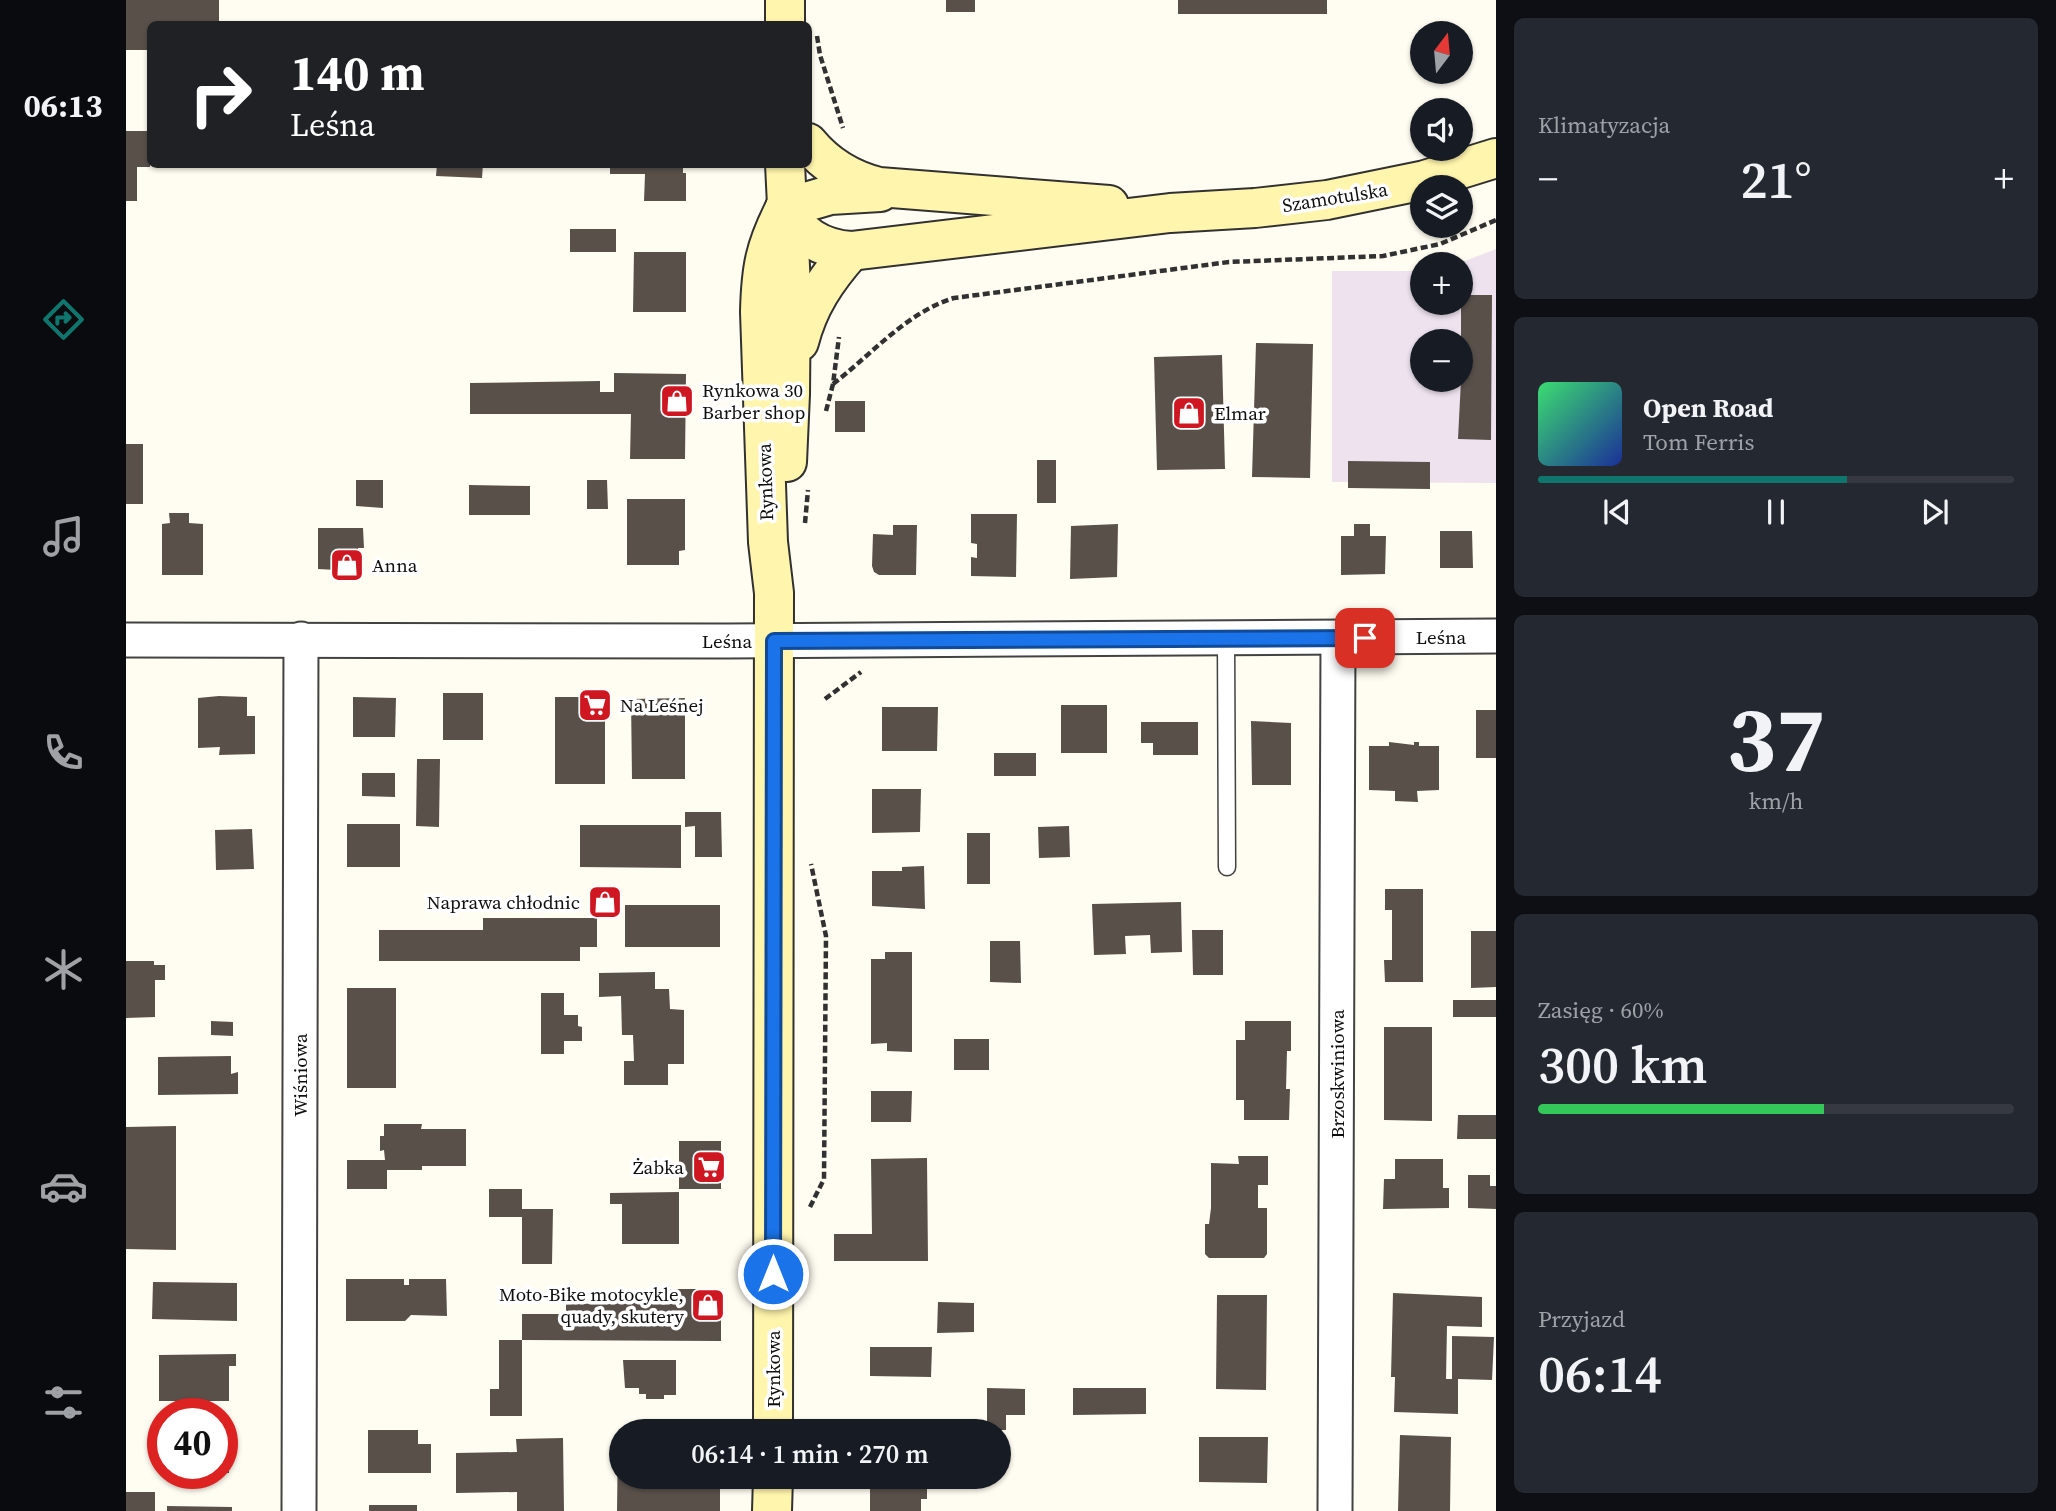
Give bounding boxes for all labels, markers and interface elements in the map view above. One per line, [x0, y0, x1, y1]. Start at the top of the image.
north arrow [1410, 21, 1474, 84]
map controls [1410, 21, 1473, 392]
text: 140 m [290, 39, 425, 106]
icon: right [175, 49, 266, 140]
text: 06:13 [24, 84, 102, 128]
button: sound [1410, 98, 1473, 161]
text: Leśna [290, 103, 375, 147]
text: Klimatyzacja [1538, 109, 1670, 141]
text: 21° [1740, 144, 1812, 215]
text: − [1538, 153, 1558, 205]
text: + [1994, 153, 2014, 205]
button: layers [1410, 175, 1473, 238]
street label: Szamotulska [1280, 176, 1390, 218]
button: + [1410, 252, 1473, 315]
icon: directions [39, 295, 88, 344]
button: − [1410, 329, 1473, 392]
place label: Rynkowa 30 Barber shop [702, 377, 805, 425]
shop icon: Rynkowa 30 Barber shop [658, 382, 696, 420]
text: Open Road [1643, 390, 1774, 426]
shop icon: Elmar [1170, 394, 1208, 432]
place label: Elmar [1214, 400, 1266, 426]
text: Tom Ferris [1643, 426, 1754, 458]
street label: Rynkowa [751, 442, 779, 521]
icon: previous [1598, 493, 1636, 531]
icon: pause [1757, 493, 1795, 531]
icon: next [1916, 493, 1954, 531]
icon: music [39, 512, 88, 561]
shop icon: Anna [328, 546, 366, 584]
place label: Anna [372, 552, 418, 578]
pin [1335, 608, 1395, 668]
icon: arrive [1346, 619, 1384, 657]
street label: Leśna [1416, 624, 1467, 650]
street label: Leśna [702, 628, 753, 654]
text: 37 [1727, 677, 1825, 801]
supermarket icon: Na Leśnej [576, 686, 614, 724]
place label: Na Leśnej [620, 692, 704, 718]
icon: phone [39, 728, 88, 777]
text: km/h [1749, 785, 1803, 817]
shop icon: Naprawa chłodnic [586, 883, 624, 921]
place label: Naprawa chłodnic [427, 889, 580, 915]
icon: climate [39, 945, 88, 994]
text: Zasięg · 60% [1538, 994, 1664, 1026]
street label: Brzoskwiniowa [1324, 1009, 1350, 1139]
text: 300 km [1538, 1029, 1707, 1100]
street label: Wiśniowa [287, 1033, 313, 1117]
supermarket icon: Żabka [690, 1148, 728, 1186]
place label: Żabka [633, 1154, 684, 1180]
icon: car [39, 1162, 88, 1211]
position arrow [736, 1237, 810, 1311]
place label: Moto-Bike motocykle, quady, skutery [499, 1281, 684, 1329]
shop icon: Moto-Bike motocykle, quady, skutery [689, 1286, 727, 1324]
text: Przyjazd [1538, 1303, 1625, 1335]
street label: Rynkowa [760, 1330, 786, 1408]
text: 06:14 [1538, 1338, 1662, 1409]
icon: filters [39, 1378, 88, 1427]
speed limit sign: 40 [147, 1398, 238, 1489]
text: 06:14 · 1 min · 270 m [691, 1436, 929, 1472]

